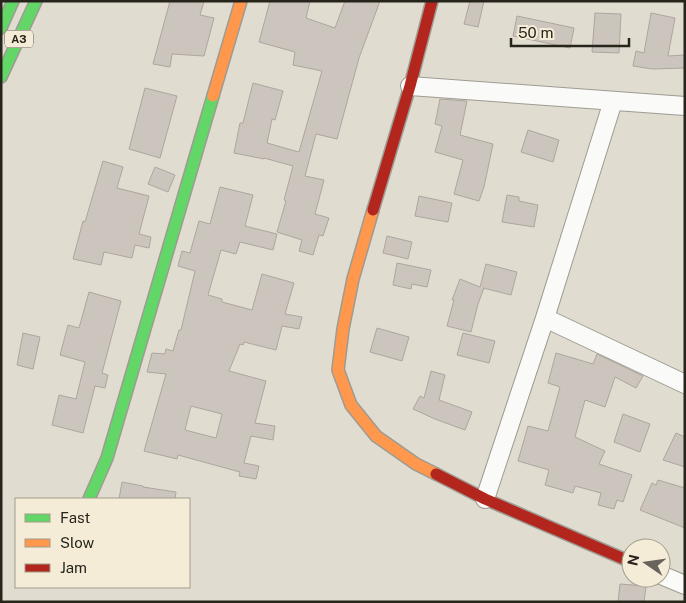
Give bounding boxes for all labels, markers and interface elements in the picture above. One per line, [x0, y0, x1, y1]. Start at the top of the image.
scale bar [511, 15, 628, 47]
text: 50 m [518, 24, 553, 41]
road number: A3 [5, 30, 33, 48]
legend [15, 498, 190, 588]
text: Fast [60, 509, 90, 526]
text: Slow [60, 534, 95, 551]
north arrow [621, 538, 671, 588]
text: N [624, 553, 642, 567]
text: Jam [60, 559, 87, 576]

